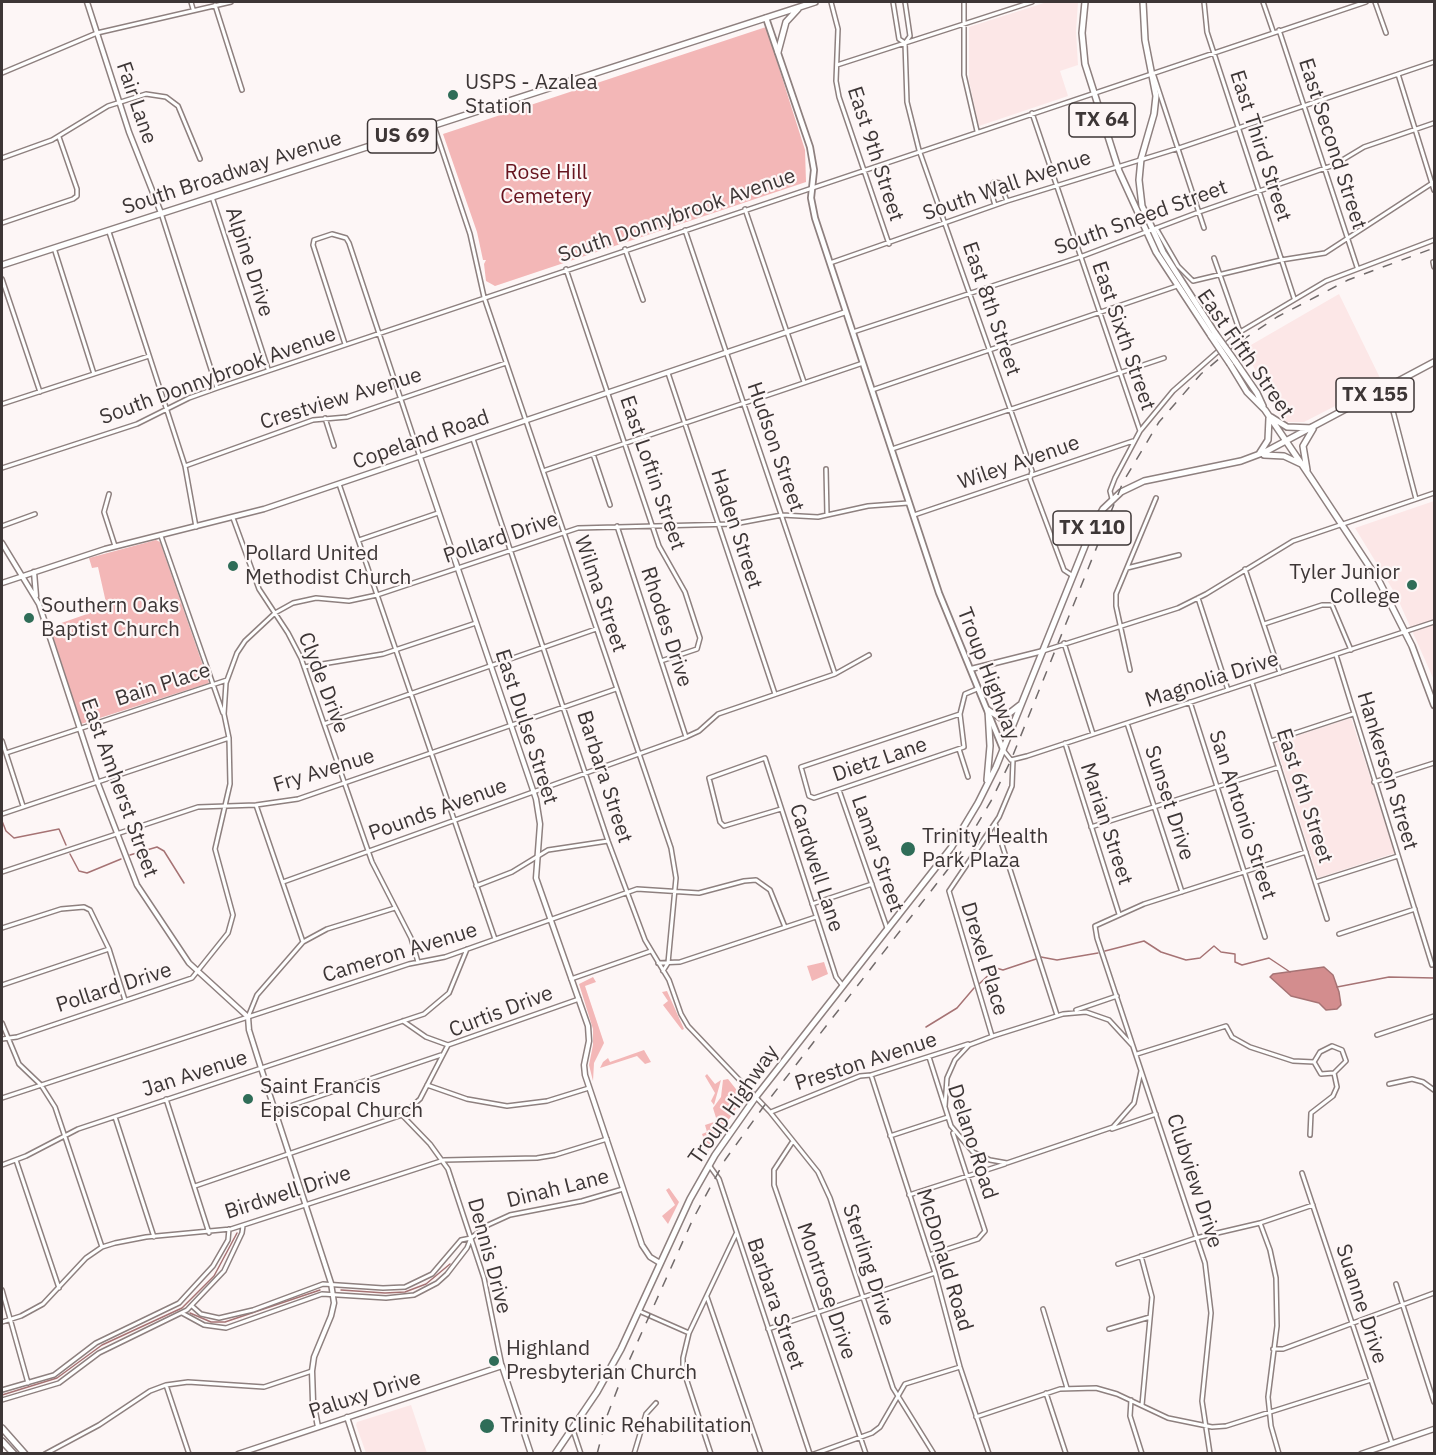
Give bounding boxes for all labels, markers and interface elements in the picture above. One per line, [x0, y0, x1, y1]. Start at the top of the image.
street label: East Second Street [1292, 55, 1372, 233]
street label: Fair Lane [110, 59, 162, 147]
street label: East Third Street [1224, 67, 1296, 225]
place label: USPS - Azalea Station [465, 70, 598, 120]
street label: East 9th Street [841, 83, 909, 225]
marker: USPS - Azalea Station [446, 88, 460, 102]
road number: TX 64 [1069, 103, 1135, 137]
road number: US 69 [368, 119, 436, 153]
street label: South Broadway Avenue [119, 126, 345, 220]
street label: South Wall Avenue [920, 145, 1094, 227]
park label: Rose Hill Cemetery [500, 160, 592, 210]
street label: South Donnybrook Avenue [555, 163, 799, 269]
street label: South Sneed Street [1051, 175, 1231, 261]
street label: Alpine Drive [219, 204, 279, 320]
street label: East 8th Street [956, 239, 1026, 379]
street label: East Sixth Street [1086, 258, 1160, 414]
street label: East Fifth Street [1191, 285, 1299, 423]
street label: South Donnybrook Avenue [96, 321, 340, 431]
street label: Crestview Avenue [257, 362, 425, 436]
road number: TX 155 [1336, 378, 1414, 412]
street label: Hudson Street [741, 379, 809, 515]
street label: East Loftin Street [614, 392, 690, 554]
street label: Copeland Road [349, 405, 493, 475]
street label: Wiley Avenue [955, 430, 1083, 496]
street label: Haden Street [705, 466, 767, 592]
street label: Pollard Drive [440, 507, 562, 569]
road number: TX 110 [1053, 511, 1131, 545]
street label: Wilma Street [568, 532, 632, 656]
place label: Pollard United Methodist Church [245, 541, 411, 591]
marker: Pollard United Methodist Church [226, 559, 240, 573]
place label: Tyler Junior College [1289, 560, 1400, 610]
street label: Rhodes Drive [635, 564, 697, 690]
marker: Tyler Junior College [1405, 578, 1419, 592]
place label: Southern Oaks Baptist Church [41, 593, 180, 643]
street label: Troup Highway [951, 604, 1025, 744]
marker: Southern Oaks Baptist Church [22, 611, 36, 625]
street label: Clyde Drive [292, 629, 354, 737]
street label: East Dulse Street [489, 646, 563, 808]
street label: Magnolia Drive [1142, 647, 1282, 713]
street label: Bain Place [112, 658, 214, 712]
street label: Hankerson Street [1351, 689, 1423, 853]
street label: East Amherst Street [75, 695, 163, 881]
street label: Barbara Street [571, 708, 637, 846]
street label: East 6th Street [1270, 725, 1338, 867]
street label: San Antonio Street [1203, 727, 1281, 903]
street label: Dietz Lane [830, 732, 930, 788]
street label: Sunset Drive [1139, 743, 1199, 863]
street label: Fry Avenue [270, 744, 378, 798]
street label: Marian Street [1074, 760, 1138, 888]
street label: Pounds Avenue [365, 773, 511, 847]
street label: Lamar Street [845, 792, 909, 916]
street label: Cardwell Lane [783, 801, 849, 935]
place label: Trinity Health Park Plaza [922, 824, 1049, 874]
marker: Trinity Health Park Plaza [899, 840, 917, 858]
street label: Drexel Place [955, 899, 1013, 1019]
street label: Cameron Avenue [320, 917, 480, 989]
street label: Pollard Drive [53, 957, 175, 1019]
street label: Curtis Drive [445, 981, 557, 1043]
street label: Preston Avenue [792, 1027, 940, 1097]
street label: Troup Highway [684, 1040, 784, 1170]
street label: Jan Avenue [139, 1045, 251, 1103]
place label: Saint Francis Episcopal Church [260, 1074, 423, 1124]
street label: Delano Road [942, 1081, 1002, 1203]
marker: Saint Francis Episcopal Church [241, 1092, 255, 1106]
street label: Clubview Drive [1160, 1111, 1228, 1251]
street label: Birdwell Drive [222, 1161, 354, 1225]
street label: Dinah Lane [504, 1164, 612, 1214]
street label: McDonald Road [910, 1186, 978, 1334]
street label: Dennis Drive [461, 1195, 517, 1317]
street label: Sterling Drive [836, 1201, 900, 1329]
street label: Montrose Drive [791, 1219, 861, 1363]
street label: Barbara Street [741, 1235, 809, 1373]
street label: Suanne Drive [1330, 1241, 1392, 1367]
place label: Highland Presbyterian Church [506, 1336, 697, 1386]
marker: Highland Presbyterian Church [487, 1354, 501, 1368]
street label: Paluxy Drive [306, 1365, 424, 1425]
place label: Trinity Clinic Rehabilitation [500, 1413, 752, 1439]
marker: Trinity Clinic Rehabilitation [478, 1417, 496, 1435]

